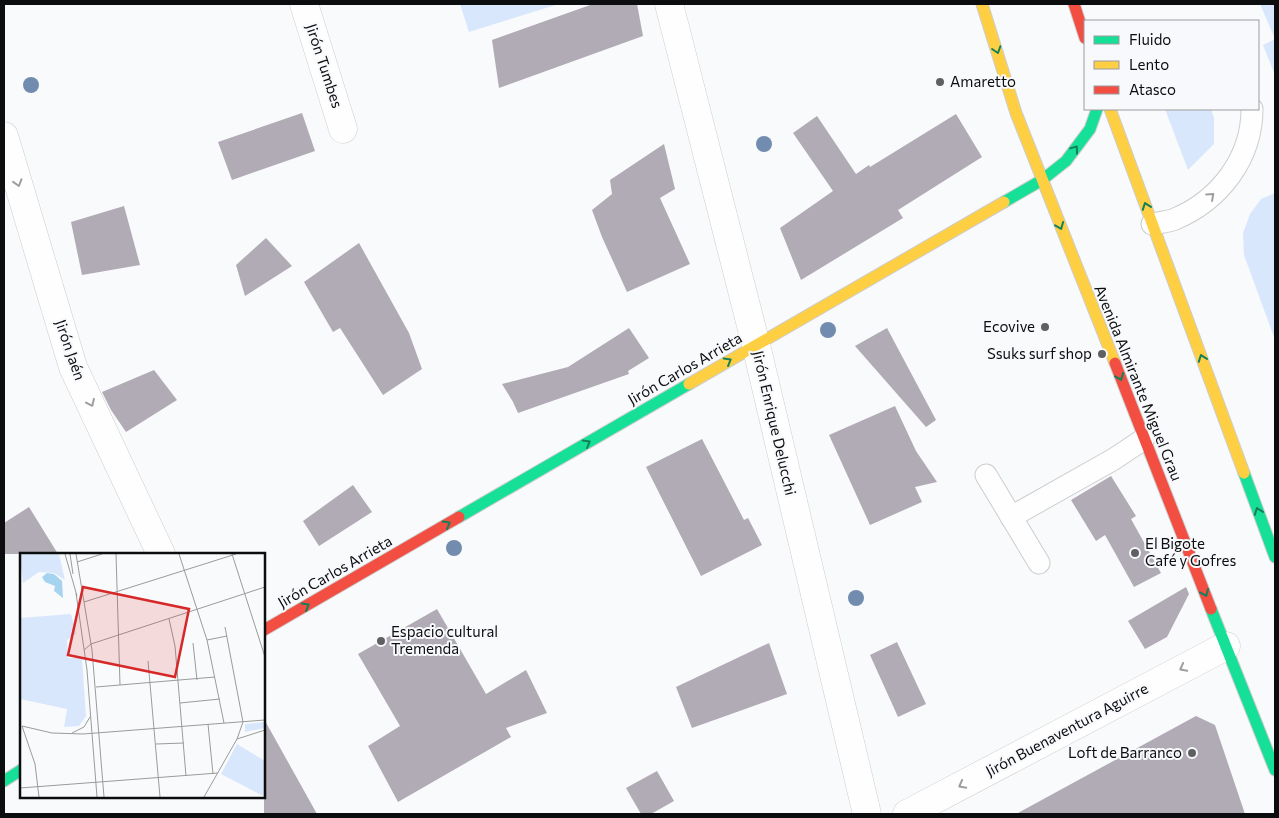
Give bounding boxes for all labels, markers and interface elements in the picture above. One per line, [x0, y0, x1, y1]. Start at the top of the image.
legend [1084, 20, 1259, 110]
street label: Jirón Tumbes [303, 21, 347, 110]
text: Fluido [1129, 30, 1171, 48]
one-way arrow [991, 46, 1001, 54]
text: Lento [1129, 55, 1169, 73]
place label: Amaretto [950, 72, 1016, 90]
marker: Amaretto [934, 76, 946, 88]
text: Atasco [1129, 80, 1176, 98]
one-way arrow [1070, 146, 1078, 155]
one-way arrow [12, 178, 22, 186]
one-way arrow [1205, 193, 1214, 202]
one-way arrow [1142, 202, 1152, 211]
one-way arrow [1054, 221, 1064, 229]
street label: Avenida Almirante Miguel Grau [1091, 282, 1187, 483]
street label: Jirón Jaén [52, 317, 90, 382]
place label: Ecovive [983, 317, 1035, 335]
marker: Ecovive [1039, 321, 1051, 333]
street label: Jirón Carlos Arrieta [624, 328, 745, 408]
place label: Ssuks surf shop [987, 344, 1092, 362]
marker: Ssuks surf shop [1096, 348, 1108, 360]
street label: Jirón Enrique Delucchi [750, 349, 800, 497]
one-way arrow [1198, 355, 1208, 363]
one-way arrow [722, 358, 731, 368]
one-way arrow [1114, 372, 1124, 381]
one-way arrow [84, 398, 95, 407]
one-way arrow [582, 439, 591, 449]
one-way arrow [1254, 507, 1264, 516]
one-way arrow [441, 521, 450, 531]
street label: Jirón Carlos Arrieta [274, 531, 395, 611]
place label: El Bigote Café y Gofres [1145, 534, 1237, 569]
marker: El Bigote Café y Gofres [1129, 547, 1141, 559]
inset map [20, 553, 265, 798]
one-way arrow [1199, 588, 1209, 597]
one-way arrow [301, 602, 310, 612]
place label: Espacio cultural Tremenda [391, 622, 498, 657]
marker: Espacio cultural Tremenda [375, 635, 387, 647]
one-way arrow [1179, 662, 1188, 672]
street label: Jirón Buenaventura Aguirre [982, 678, 1151, 780]
place label: Loft de Barranco [1068, 743, 1182, 761]
marker: Loft de Barranco [1186, 747, 1198, 759]
one-way arrow [958, 779, 967, 789]

